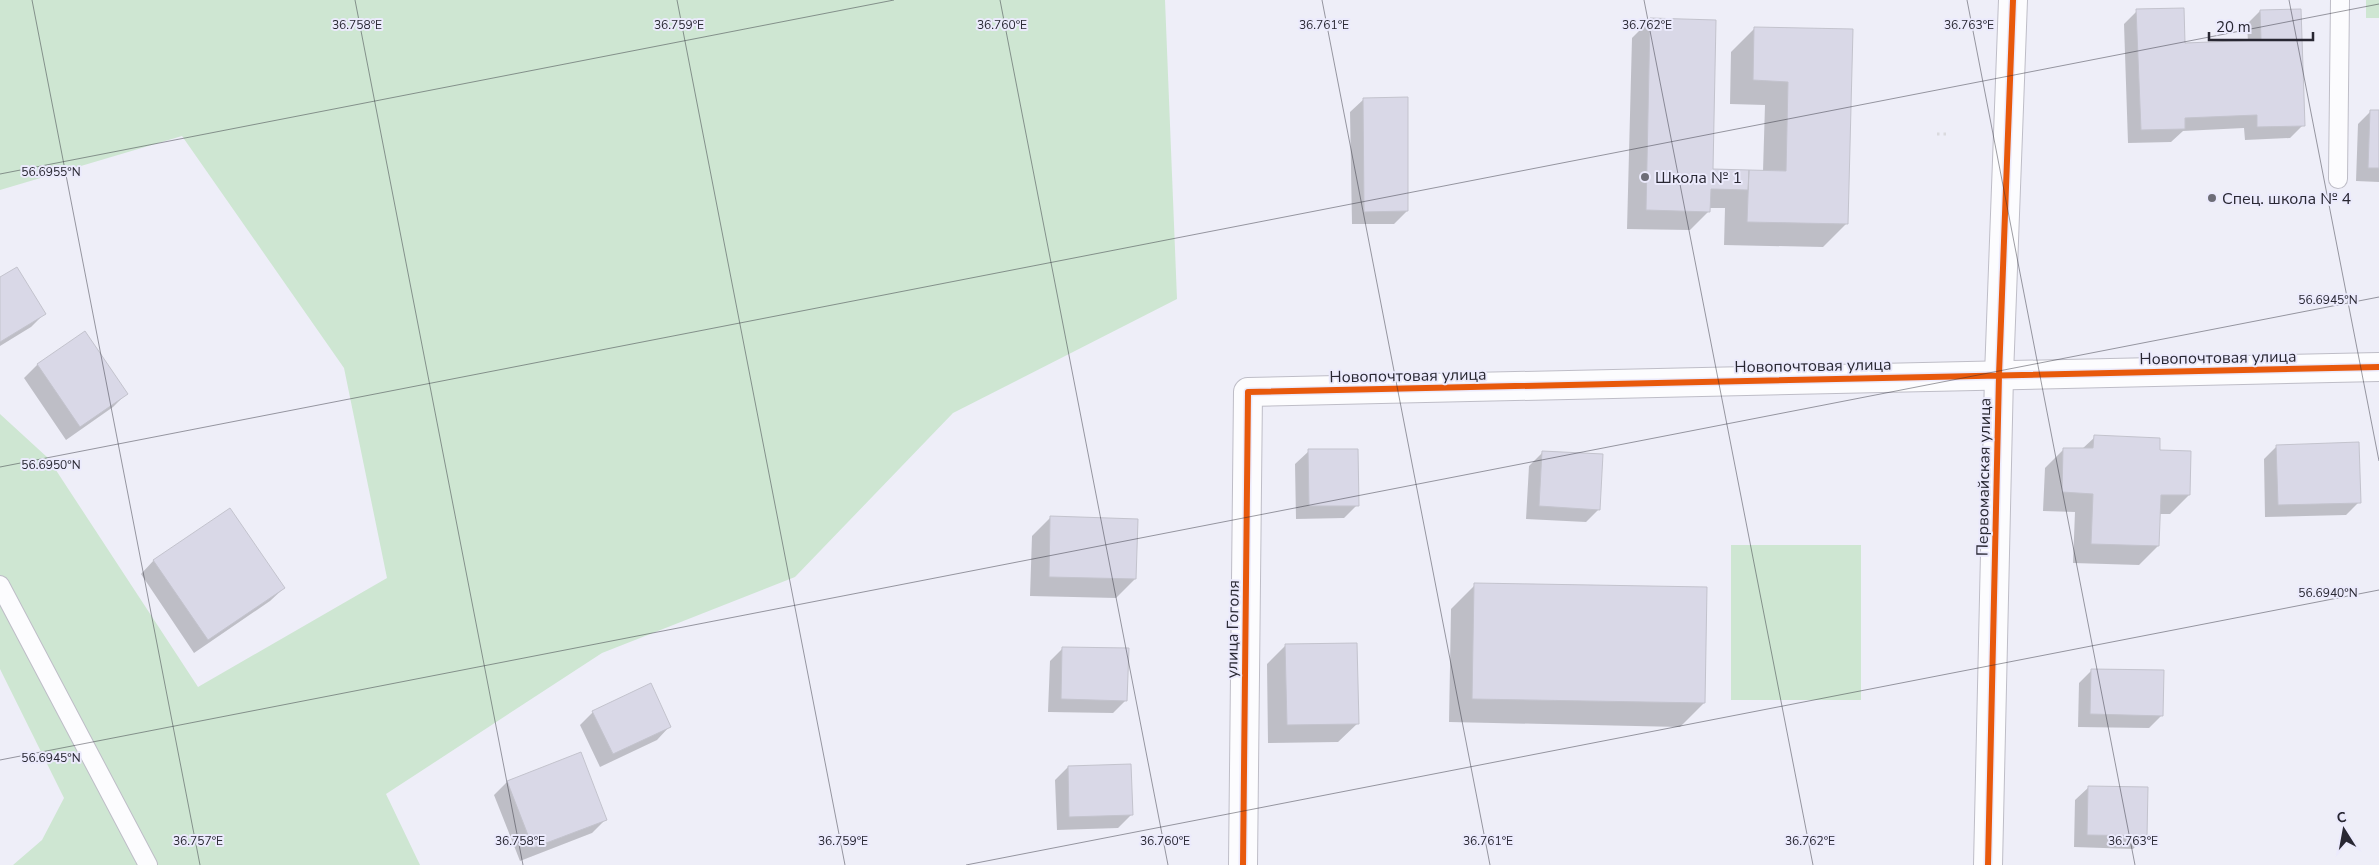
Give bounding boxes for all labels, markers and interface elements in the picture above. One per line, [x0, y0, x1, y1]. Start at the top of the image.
scale bar [2209, 10, 2313, 42]
text: 36.758°E [332, 17, 382, 33]
text: 36.759°E [654, 17, 704, 33]
text: 36.760°E [977, 17, 1027, 33]
text: 36.761°E [1299, 17, 1349, 33]
text: 36.762°E [1622, 17, 1672, 33]
text: 36.763°E [1944, 17, 1994, 33]
text: 20 m [2216, 17, 2251, 37]
text: 56.6955°N [21, 164, 81, 180]
place label: Школа № 1 [1655, 167, 1742, 189]
marker: Школа № 1 [1639, 171, 1651, 183]
place label: Спец. школа № 4 [2222, 188, 2352, 210]
marker: Спец. школа № 4 [2206, 192, 2218, 204]
text: 56.6945°N [2298, 292, 2358, 308]
street label: Новопочтовая улица [2139, 346, 2297, 370]
street label: Новопочтовая улица [1734, 354, 1892, 378]
street label: Новопочтовая улица [1329, 364, 1487, 388]
street label: Первомайская улица [1972, 398, 1996, 556]
text: 56.6950°N [21, 457, 81, 473]
street label: улица Гоголя [1221, 580, 1245, 678]
text: 56.6940°N [2298, 585, 2358, 601]
text: 56.6945°N [21, 750, 81, 766]
north arrow [2319, 805, 2369, 855]
text: С [2335, 807, 2349, 828]
text: 36.757°E [173, 833, 223, 849]
text: 36.758°E [495, 833, 545, 849]
text: 36.759°E [818, 833, 868, 849]
text: 36.760°E [1140, 833, 1190, 849]
text: 36.761°E [1463, 833, 1513, 849]
text: 36.762°E [1785, 833, 1835, 849]
text: 36.763°E [2108, 833, 2158, 849]

